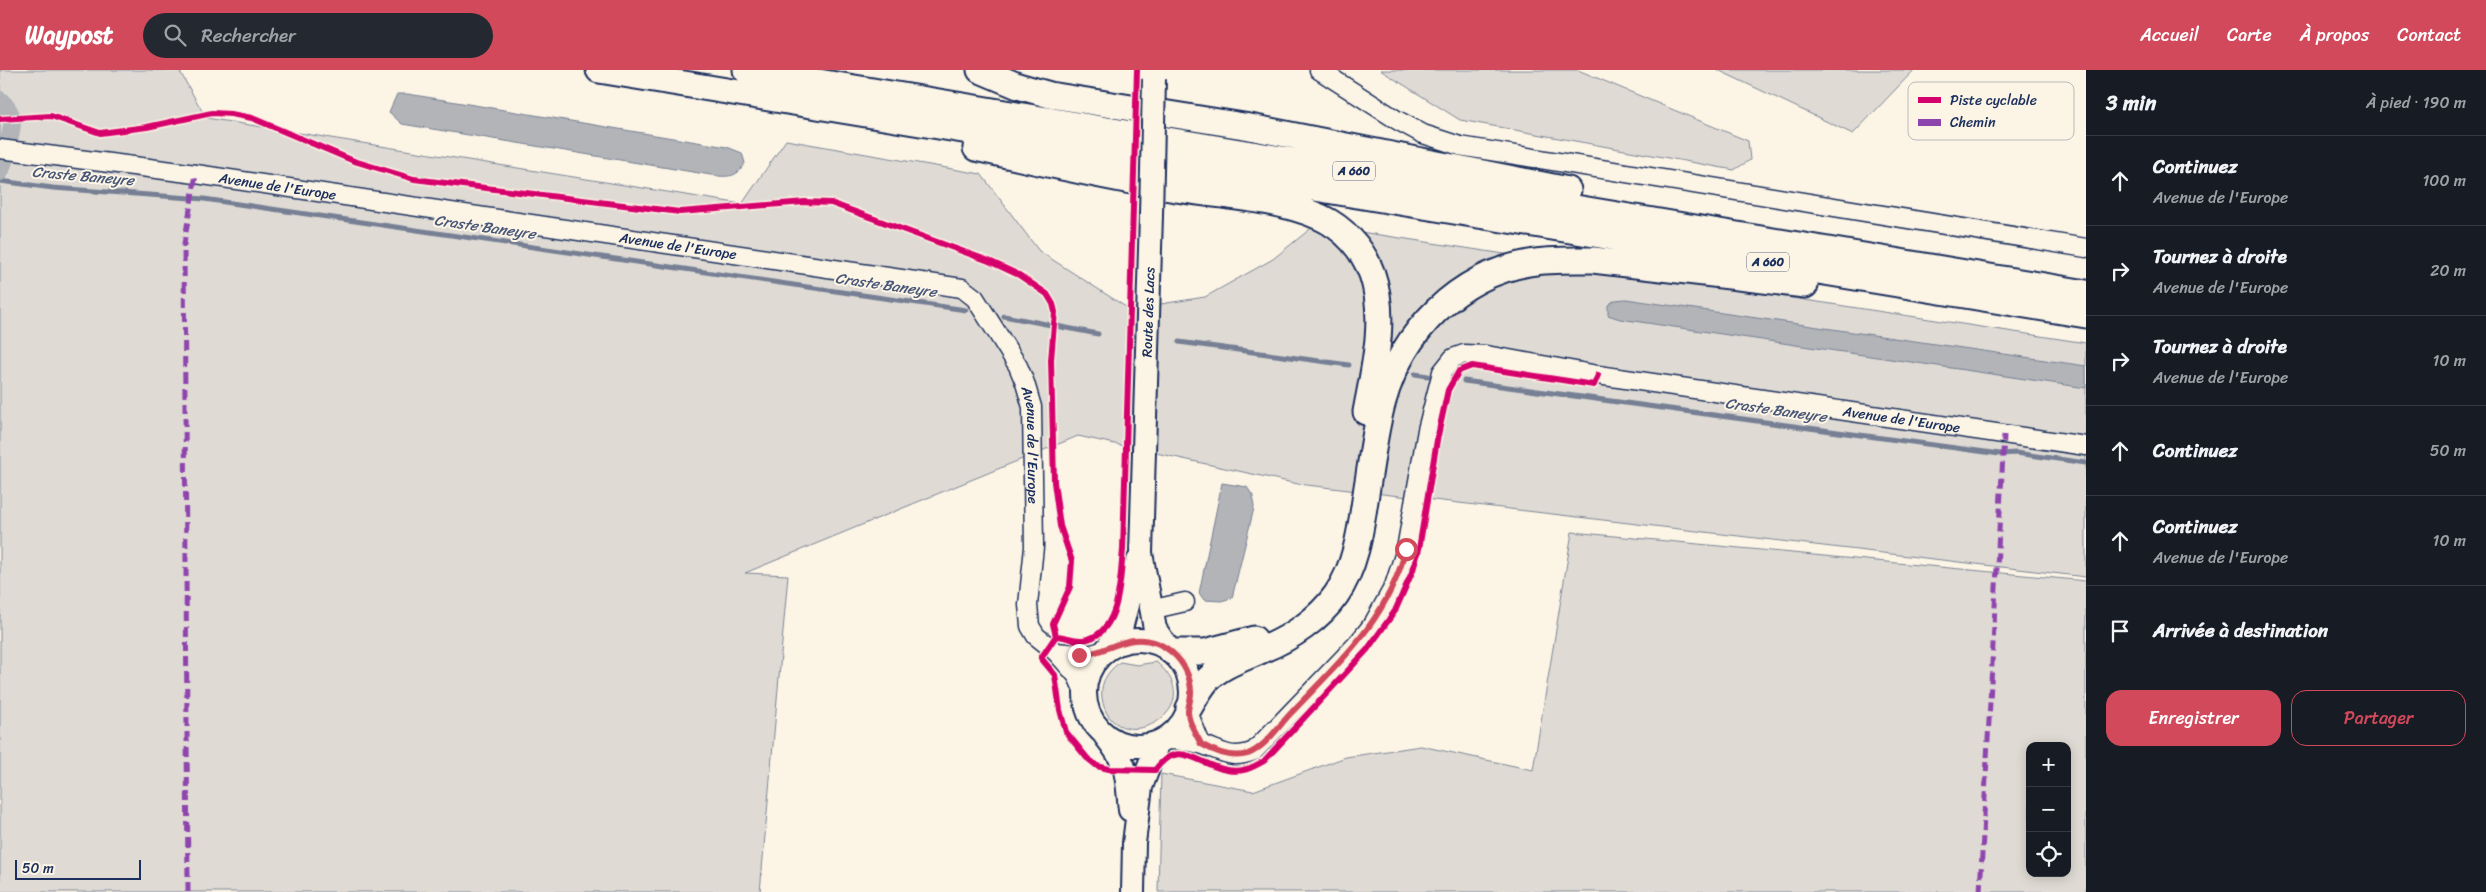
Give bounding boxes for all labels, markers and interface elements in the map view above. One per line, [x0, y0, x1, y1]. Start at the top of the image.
search box [143, 13, 493, 58]
text: Waypost [25, 14, 113, 56]
text: Rechercher [201, 19, 296, 52]
text: Accueil [2140, 19, 2199, 51]
text: Carte [2227, 19, 2272, 51]
text: À propos [2300, 19, 2369, 51]
text: Contact [2397, 19, 2461, 51]
icon: search [161, 21, 189, 49]
legend [1908, 82, 2074, 140]
text: 3 min [2106, 84, 2156, 122]
text: Piste cyclable [1950, 88, 2037, 113]
text: À pied · 190 m [2366, 88, 2466, 117]
text: Chemin [1950, 110, 1996, 135]
text: Continuez [2153, 150, 2238, 183]
water label: Craste Baneyre [31, 159, 136, 194]
road number: A 660 [1333, 162, 1375, 180]
street label: Avenue de l'Europe [216, 165, 338, 208]
text: 100 m [2422, 166, 2466, 195]
icon: ahead [2106, 167, 2134, 195]
text: Avenue de l'Europe [2153, 183, 2288, 212]
water label: Craste Baneyre [433, 207, 539, 247]
street label: Avenue de l'Europe [617, 225, 738, 267]
text: Tournez à droite [2153, 240, 2287, 273]
road number: A 660 [1747, 252, 1789, 272]
text: 20 m [2430, 256, 2466, 285]
icon: right [2106, 257, 2134, 285]
water label: Craste Baneyre [834, 265, 940, 305]
street label: Route des Lacs [1134, 266, 1163, 358]
text: Avenue de l'Europe [2153, 273, 2288, 302]
text: Tournez à droite [2153, 330, 2287, 363]
text: 10 m [2433, 346, 2466, 375]
icon: right [2106, 347, 2134, 375]
text: Avenue de l'Europe [2153, 363, 2288, 392]
street label: Avenue de l'Europe [1013, 382, 1045, 504]
water label: Craste Baneyre [1724, 390, 1830, 430]
street label: Avenue de l'Europe [1840, 399, 1962, 441]
text: Continuez [2153, 434, 2238, 467]
text: 50 m [2430, 436, 2466, 465]
icon: ahead [2106, 437, 2134, 465]
text: Continuez [2153, 510, 2238, 543]
text: 10 m [2433, 526, 2466, 555]
icon: ahead [2106, 527, 2134, 555]
route start [1395, 538, 1418, 561]
text: Avenue de l'Europe [2153, 543, 2288, 572]
text: Arrivée à destination [2153, 614, 2328, 647]
icon: arrive [2106, 617, 2134, 645]
route end [1068, 644, 1091, 667]
button: Enregistrer [2106, 690, 2281, 746]
button: Partager [2291, 690, 2466, 746]
map controls [2026, 742, 2071, 877]
button: + [2026, 742, 2071, 787]
button: − [2026, 787, 2071, 832]
button: locate [2026, 832, 2071, 877]
text: 50 m [22, 856, 54, 881]
scale bar [15, 857, 141, 880]

